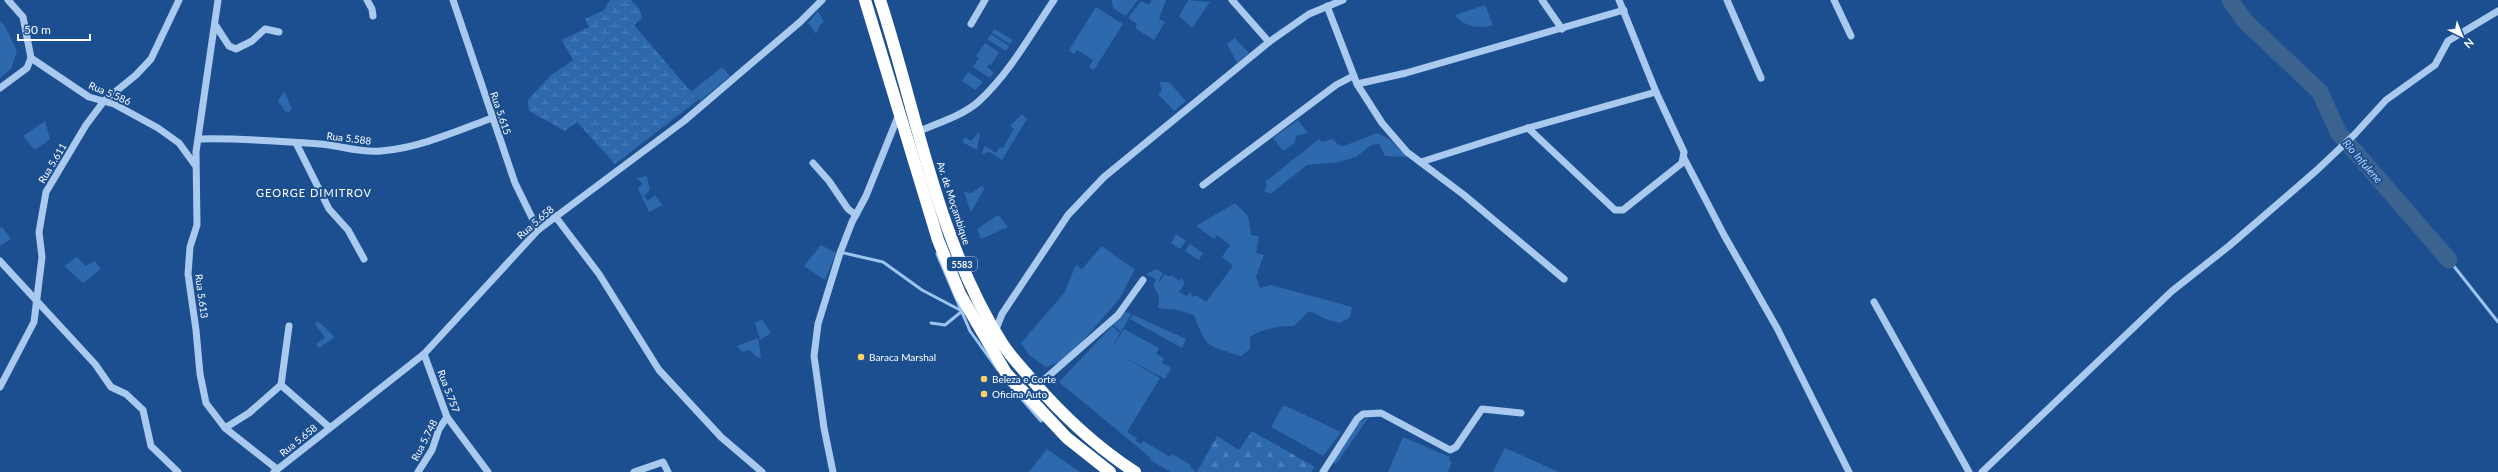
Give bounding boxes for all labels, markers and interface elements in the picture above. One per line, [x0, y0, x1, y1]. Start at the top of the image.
scale bar [18, 16, 90, 42]
north arrow [2442, 16, 2482, 56]
text: 50 m [24, 22, 51, 37]
text: N [2462, 36, 2477, 51]
street label: Rua 5.586 [87, 79, 133, 107]
street label: Rua 5.615 [488, 90, 514, 136]
street label: Rua 5.588 [326, 129, 372, 147]
water label: Rio Infulene [2340, 136, 2386, 186]
street label: Rua 5.611 [35, 141, 69, 185]
street label: Av. de Moçambique [935, 160, 973, 246]
district label: GEORGE DIMITROV [256, 186, 372, 199]
street label: Rua 5.658 [514, 203, 556, 241]
road number: 5583 [947, 257, 977, 271]
street label: Rua 5.613 [193, 273, 211, 319]
place label: Baraca Marshal [869, 351, 936, 363]
marker: Baraca Marshal [856, 352, 866, 362]
street label: Rua 5.757 [435, 368, 463, 414]
place label: Beleza e Corte [992, 373, 1056, 385]
marker: Beleza e Corte [979, 374, 989, 384]
place label: Oficina Auto [992, 388, 1047, 400]
marker: Oficina Auto [979, 389, 989, 399]
street label: Rua 5.748 [408, 417, 440, 463]
street label: Rua 5.658 [277, 421, 319, 459]

